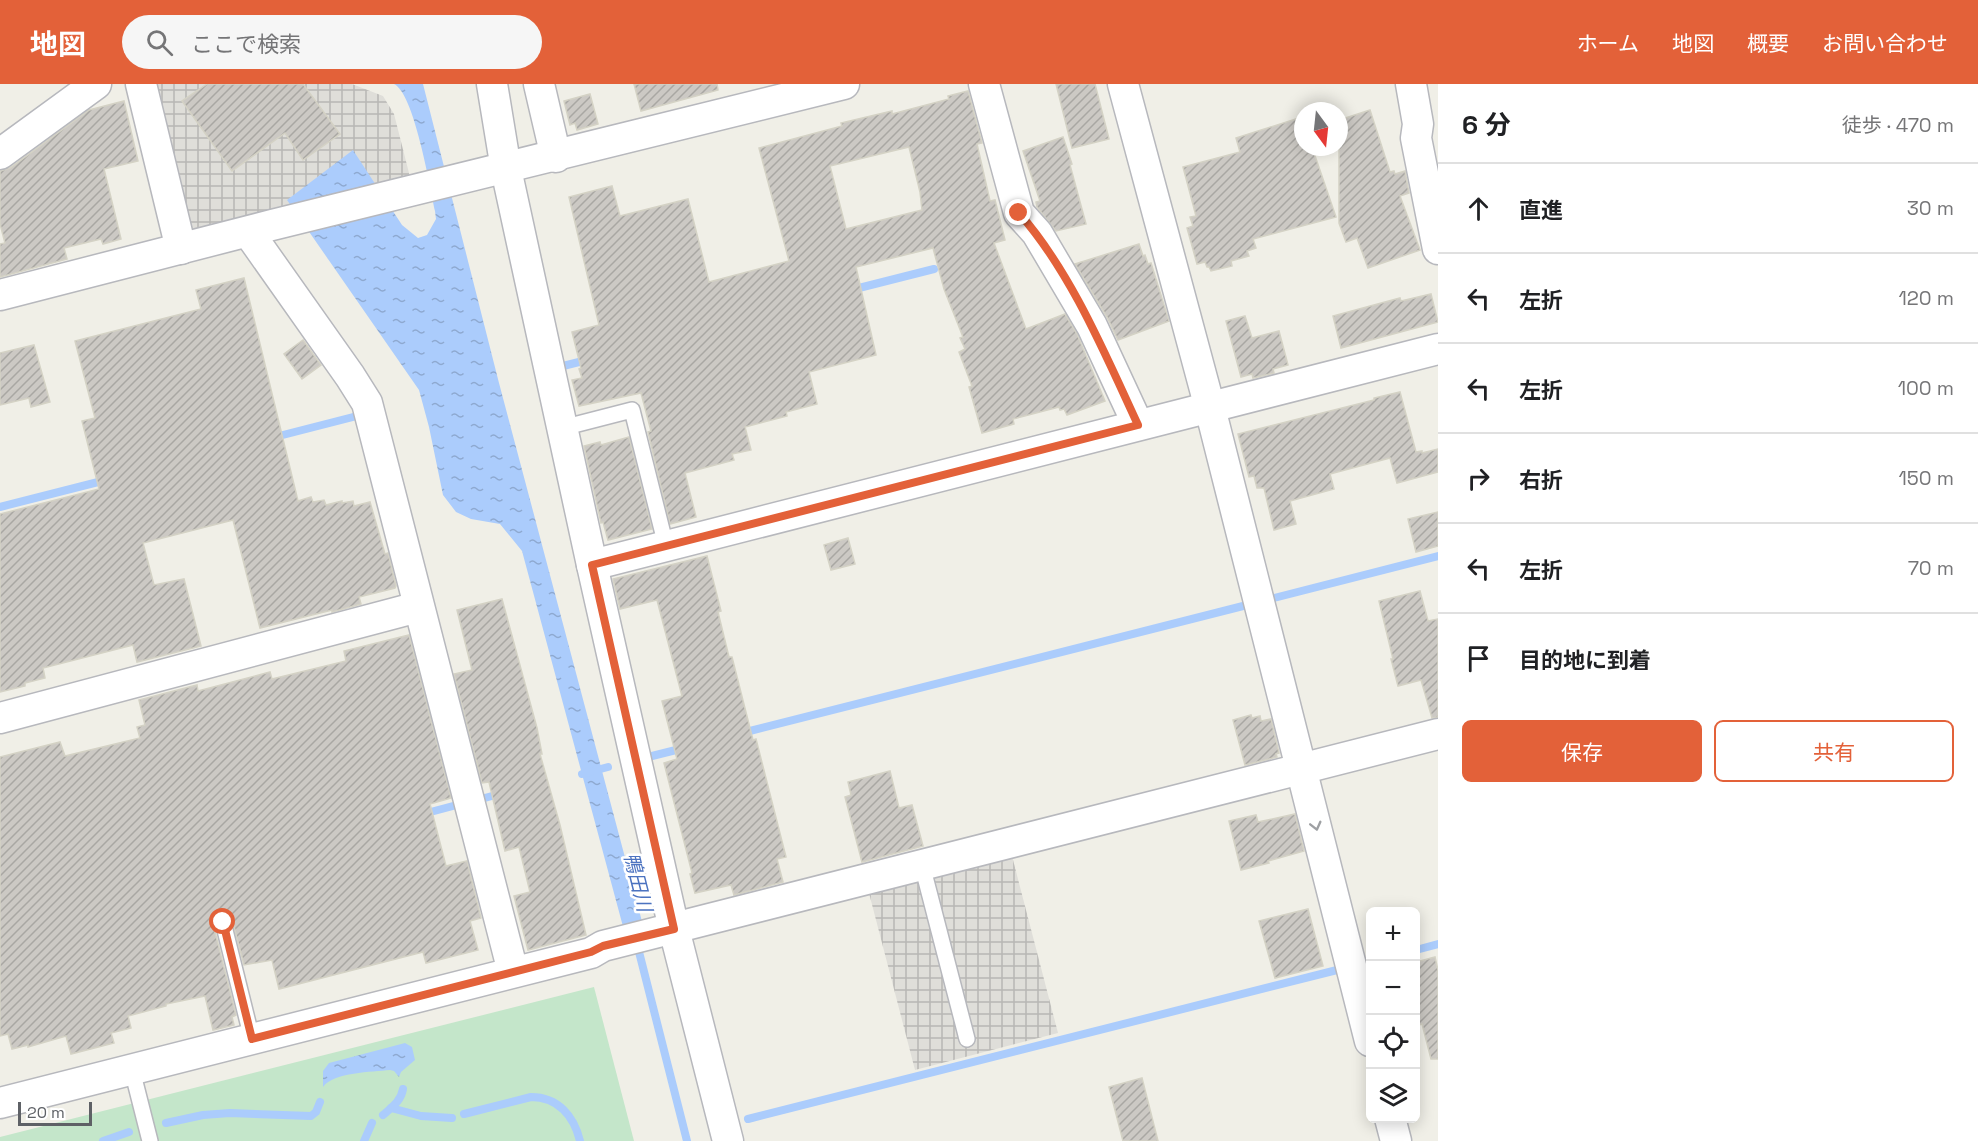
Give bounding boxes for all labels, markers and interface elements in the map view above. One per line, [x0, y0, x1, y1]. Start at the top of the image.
search box [122, 15, 542, 69]
text: 地図 [30, 26, 86, 62]
icon: search [143, 26, 176, 59]
text: ここで検索 [191, 30, 301, 58]
text: ホーム [1577, 30, 1639, 57]
text: 地図 [1672, 30, 1714, 57]
text: 概要 [1747, 30, 1789, 57]
text: お問い合わせ [1822, 30, 1948, 57]
north arrow [1294, 102, 1348, 156]
text: 6 分 [1462, 108, 1511, 142]
text: 徒歩 · 470 m [1842, 112, 1954, 138]
icon: ahead [1462, 192, 1495, 225]
text: 30 m [1907, 195, 1954, 221]
text: 直進 [1519, 196, 1563, 224]
route end [1005, 199, 1031, 225]
icon: left [1462, 282, 1495, 315]
text: 120 m [1898, 285, 1954, 311]
text: 左折 [1519, 286, 1563, 314]
icon: left [1462, 372, 1495, 405]
text: 100 m [1898, 375, 1954, 401]
text: 左折 [1519, 376, 1563, 404]
icon: right [1462, 462, 1495, 495]
text: 150 m [1899, 465, 1954, 491]
text: 右折 [1519, 466, 1563, 494]
icon: left [1462, 552, 1495, 585]
text: 70 m [1908, 555, 1954, 581]
text: 左折 [1519, 556, 1563, 584]
icon: arrive [1462, 642, 1495, 675]
text: 目的地に到着 [1519, 646, 1651, 674]
button: 保存 [1462, 720, 1702, 782]
button: 共有 [1714, 720, 1954, 782]
one-way arrow [1309, 820, 1321, 830]
water label: 鴨田川 [618, 850, 658, 916]
map controls [1366, 907, 1420, 1123]
button: + [1366, 907, 1420, 961]
route start [209, 908, 235, 934]
button: − [1366, 961, 1420, 1015]
button: locate [1366, 1015, 1420, 1069]
button: layers [1366, 1069, 1420, 1123]
scale bar [18, 1099, 92, 1126]
text: 20 m [27, 1102, 65, 1123]

